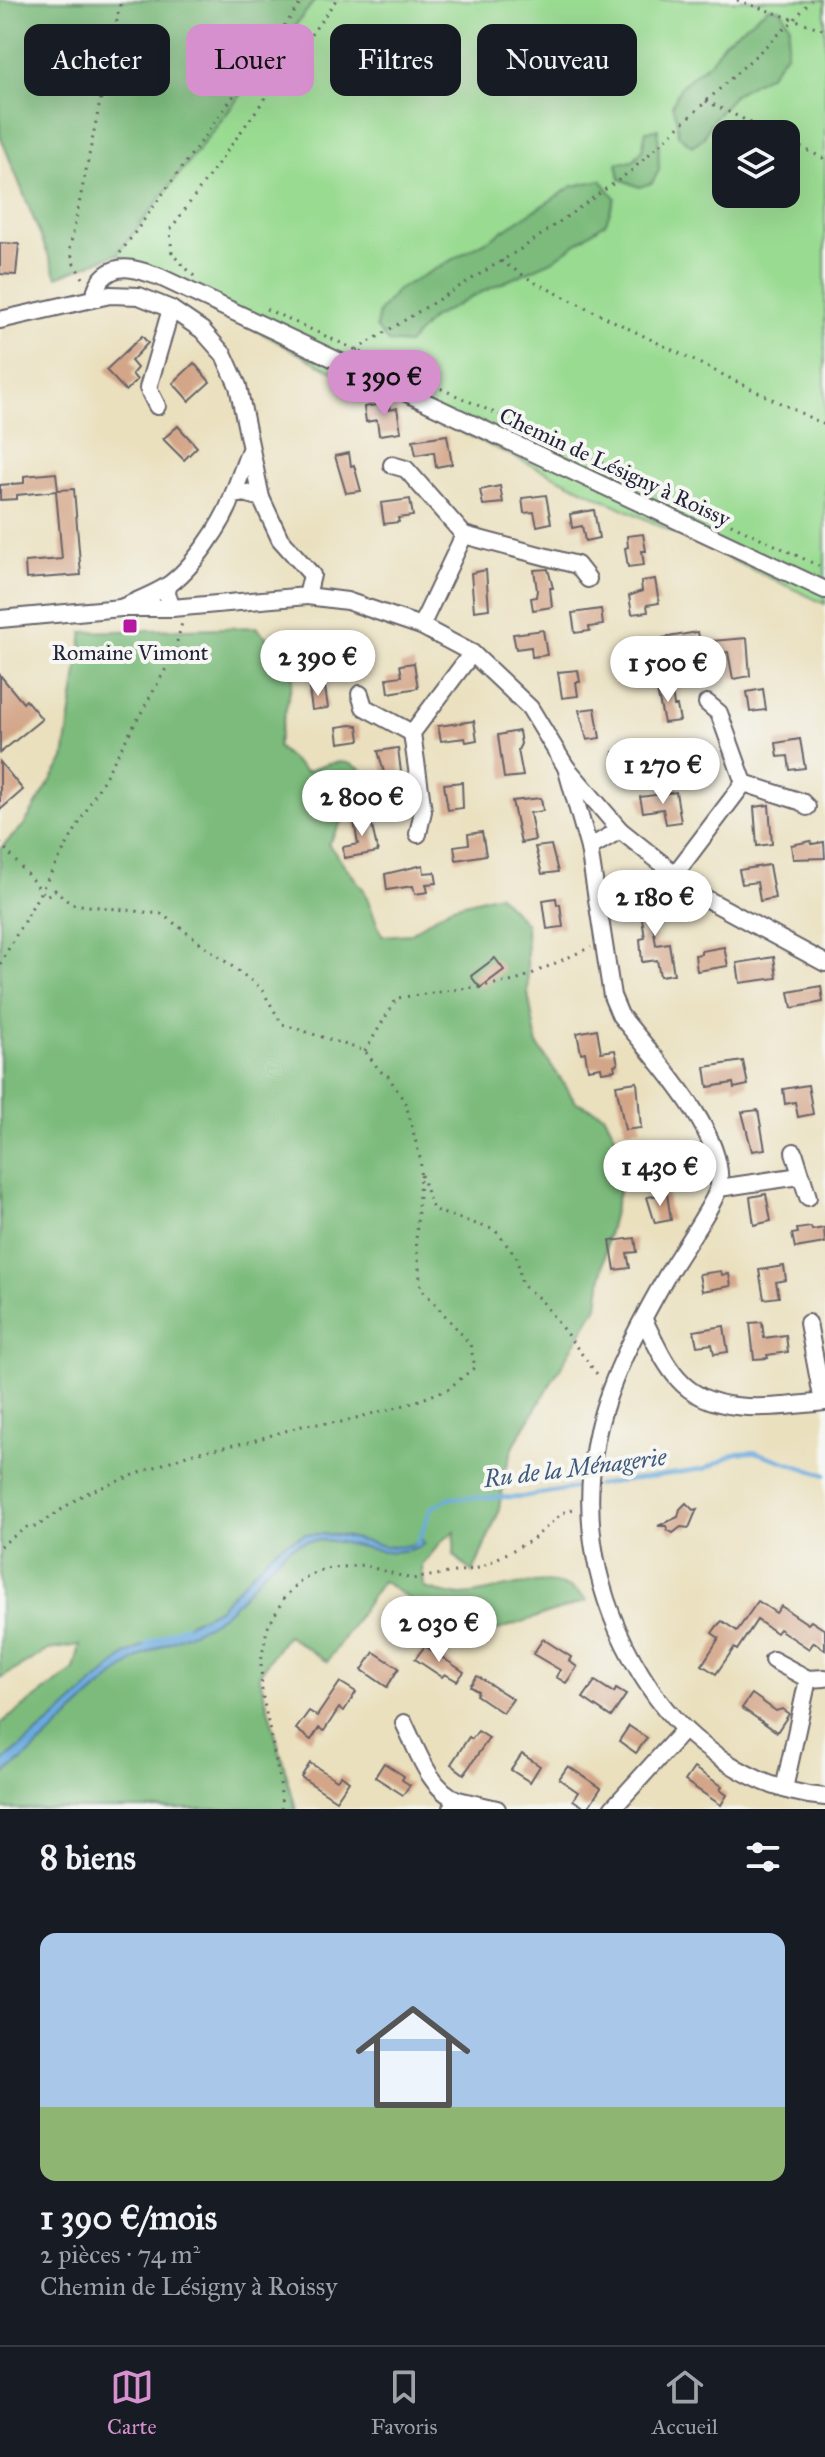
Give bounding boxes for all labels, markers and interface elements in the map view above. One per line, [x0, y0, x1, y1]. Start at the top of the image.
chip: Acheter [24, 24, 170, 96]
chip: Louer [186, 24, 314, 96]
chip: Filtres [330, 24, 461, 96]
chip: Nouveau [477, 24, 637, 96]
map controls [712, 120, 800, 208]
button: layers [712, 120, 800, 208]
pin: 1 390 € [310, 350, 458, 418]
text: 1 390 € [346, 360, 422, 392]
street label: Chemin de Lésigny à Roissy [495, 402, 735, 533]
marker: Romaine Vimont [121, 617, 139, 635]
pin: 2 390 € [244, 630, 392, 698]
pin: 1 500 € [594, 636, 742, 704]
place label: Romaine Vimont [52, 639, 209, 666]
text: 2 390 € [278, 640, 358, 672]
text: 1 500 € [628, 646, 708, 678]
pin: 1 270 € [589, 738, 737, 806]
text: 1 270 € [624, 748, 702, 780]
pin: 2 800 € [288, 770, 436, 838]
text: 2 800 € [320, 780, 404, 812]
pin: 2 180 € [581, 870, 729, 938]
text: 2 180 € [615, 880, 695, 912]
pin: 1 430 € [586, 1140, 734, 1208]
text: 1 430 € [621, 1150, 699, 1182]
water label: Ru de la Ménagerie [481, 1442, 669, 1494]
pin: 2 030 € [365, 1596, 513, 1664]
text: 2 030 € [399, 1606, 479, 1638]
icon: filters [741, 1835, 785, 1879]
text: 8 biens [40, 1837, 136, 1878]
icon: home [341, 1985, 485, 2129]
text: 1 390 €/mois [40, 2197, 217, 2238]
text: 2 pièces · 74 m² [40, 2238, 200, 2270]
text: Chemin de Lésigny à Roissy [40, 2270, 338, 2302]
tab: Carte [107, 2365, 157, 2440]
tab: Favoris [371, 2365, 438, 2440]
tab: Accueil [652, 2365, 718, 2440]

